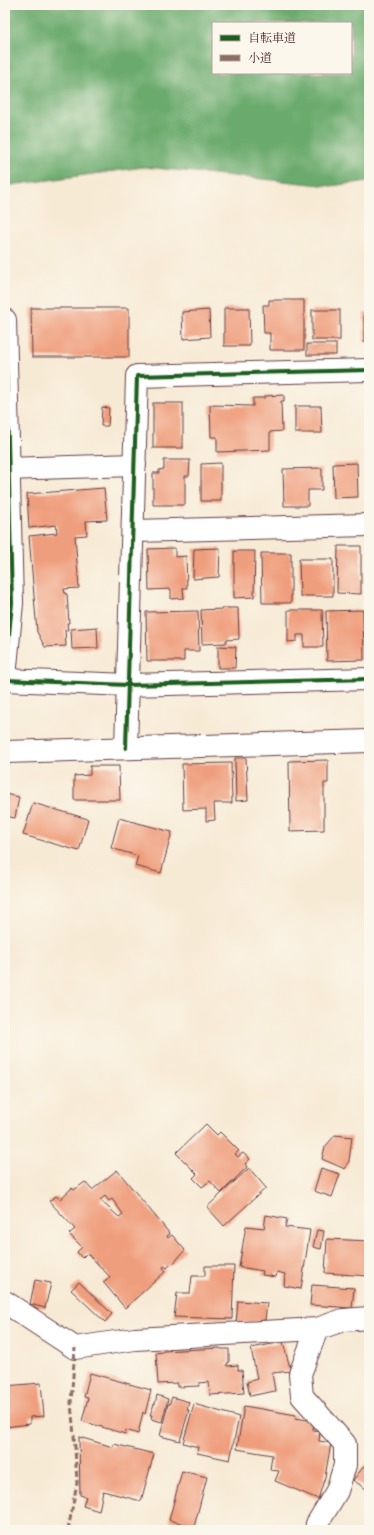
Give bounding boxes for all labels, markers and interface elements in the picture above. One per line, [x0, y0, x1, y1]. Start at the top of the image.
legend [212, 22, 352, 74]
text: 自転車道 [248, 31, 296, 45]
text: 小道 [248, 51, 272, 65]

